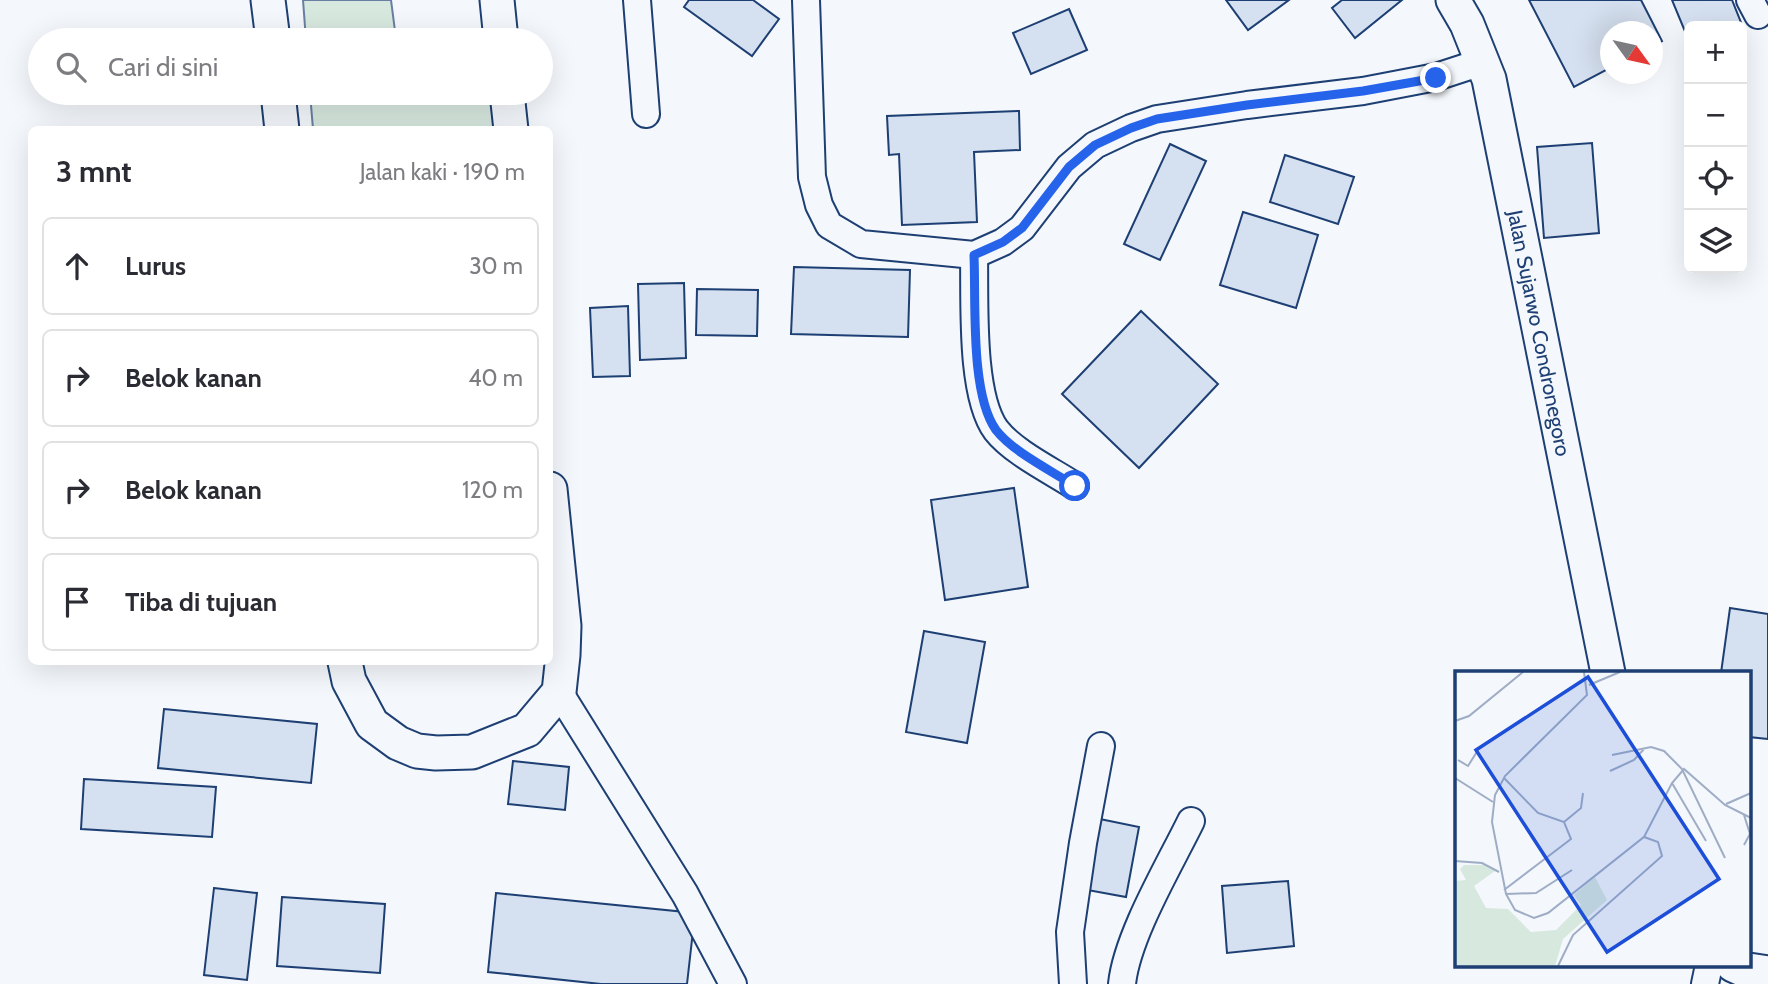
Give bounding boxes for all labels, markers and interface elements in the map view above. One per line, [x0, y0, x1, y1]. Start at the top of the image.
north arrow [1600, 21, 1663, 84]
map controls [1684, 21, 1747, 273]
button: + [1684, 21, 1747, 84]
search box [28, 28, 553, 105]
icon: search [52, 48, 90, 86]
text: Cari di sini [108, 51, 218, 83]
route end [1420, 62, 1451, 93]
button: − [1684, 84, 1747, 147]
button: locate [1684, 147, 1747, 210]
text: 3 mnt [56, 153, 132, 190]
text: Jalan kaki · 190 m [360, 158, 525, 186]
street label: Jalan Sujarwo Condronegoro [1503, 207, 1577, 458]
button: layers [1684, 210, 1747, 273]
icon: ahead [58, 247, 96, 285]
text: Lurus [125, 250, 186, 282]
text: 30 m [469, 252, 523, 280]
icon: right [58, 359, 96, 397]
text: Belok kanan [125, 362, 262, 394]
text: 40 m [468, 364, 523, 392]
route start [1059, 470, 1090, 501]
icon: right [58, 471, 96, 509]
text: Belok kanan [125, 474, 262, 506]
text: 120 m [462, 476, 523, 504]
icon: arrive [58, 583, 96, 621]
text: Tiba di tujuan [125, 586, 277, 618]
inset map [1455, 671, 1750, 967]

